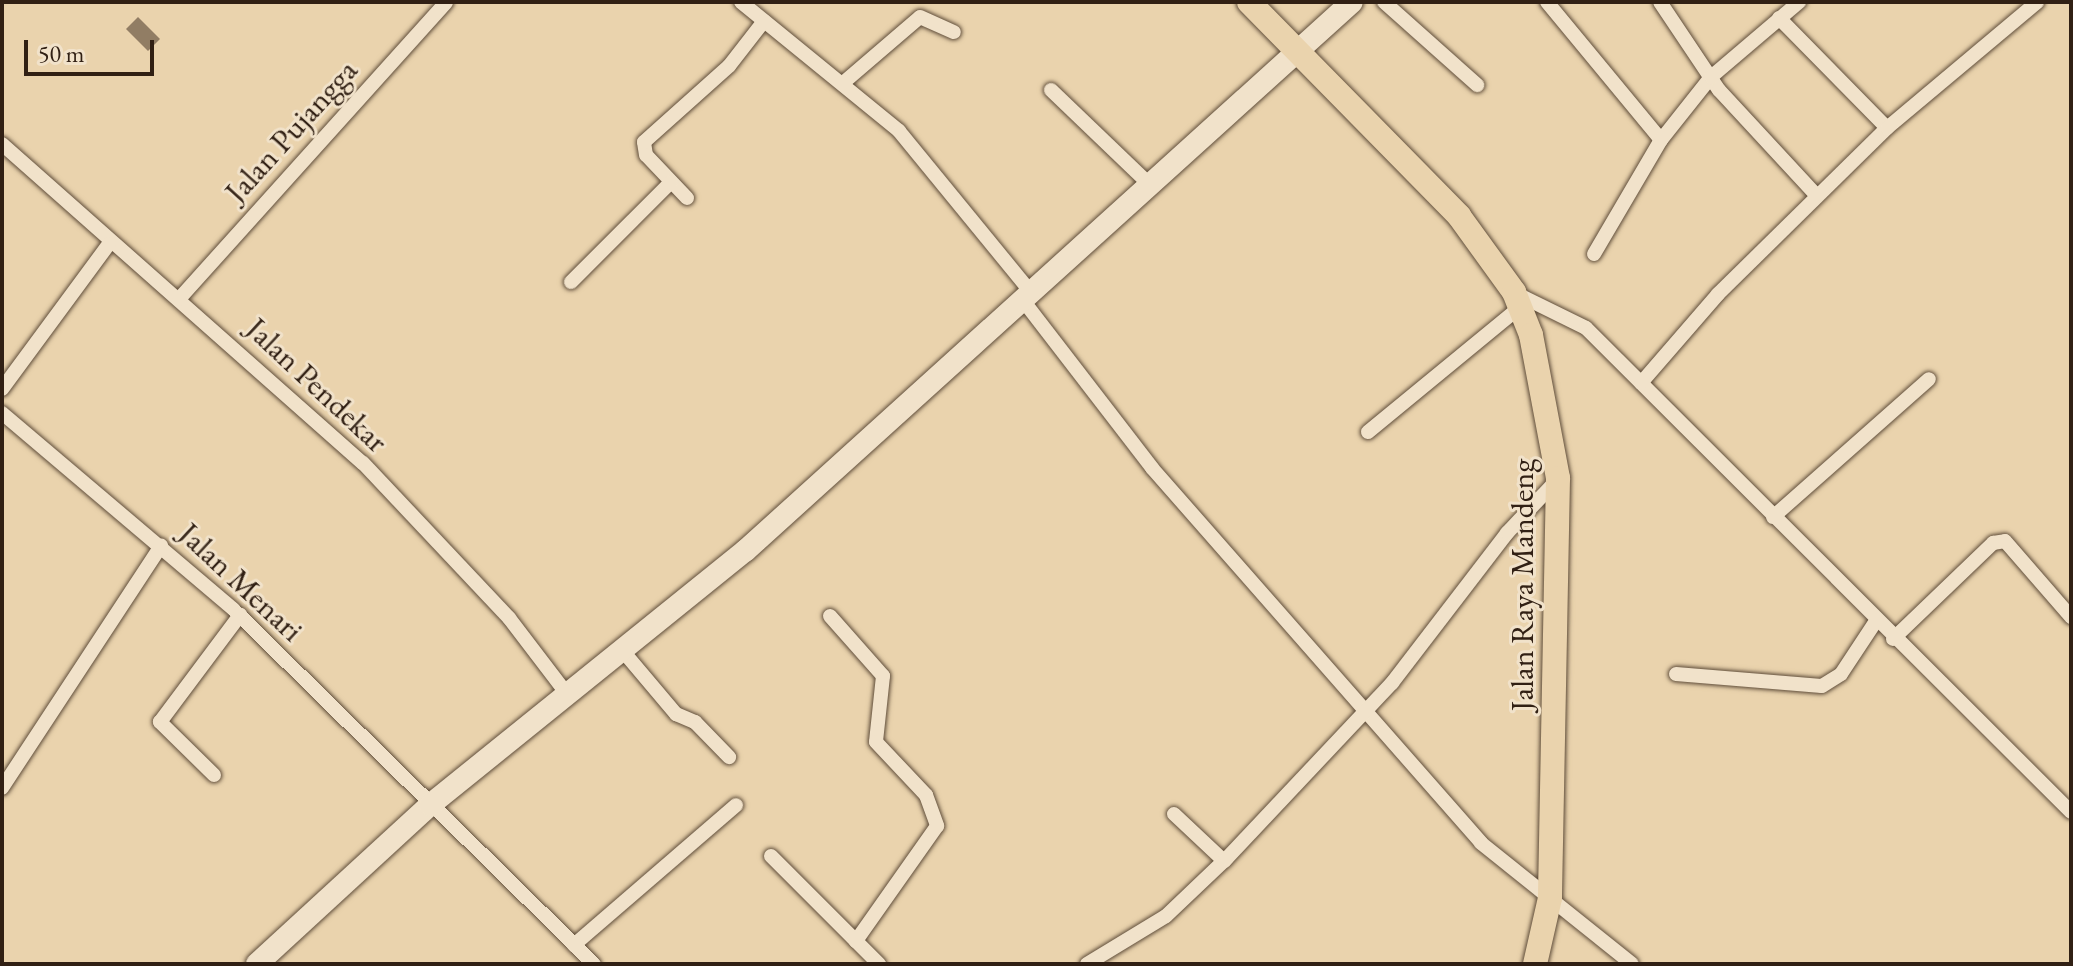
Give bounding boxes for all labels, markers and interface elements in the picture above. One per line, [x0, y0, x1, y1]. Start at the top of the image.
scale bar [28, 24, 158, 74]
text: 50 m [38, 38, 85, 69]
street label: Jalan Pujangga [217, 51, 365, 211]
street label: Jalan Pendekar [238, 310, 396, 460]
street label: Jalan Raya Mandeng [1503, 459, 1541, 711]
street label: Jalan Menari [171, 515, 311, 649]

